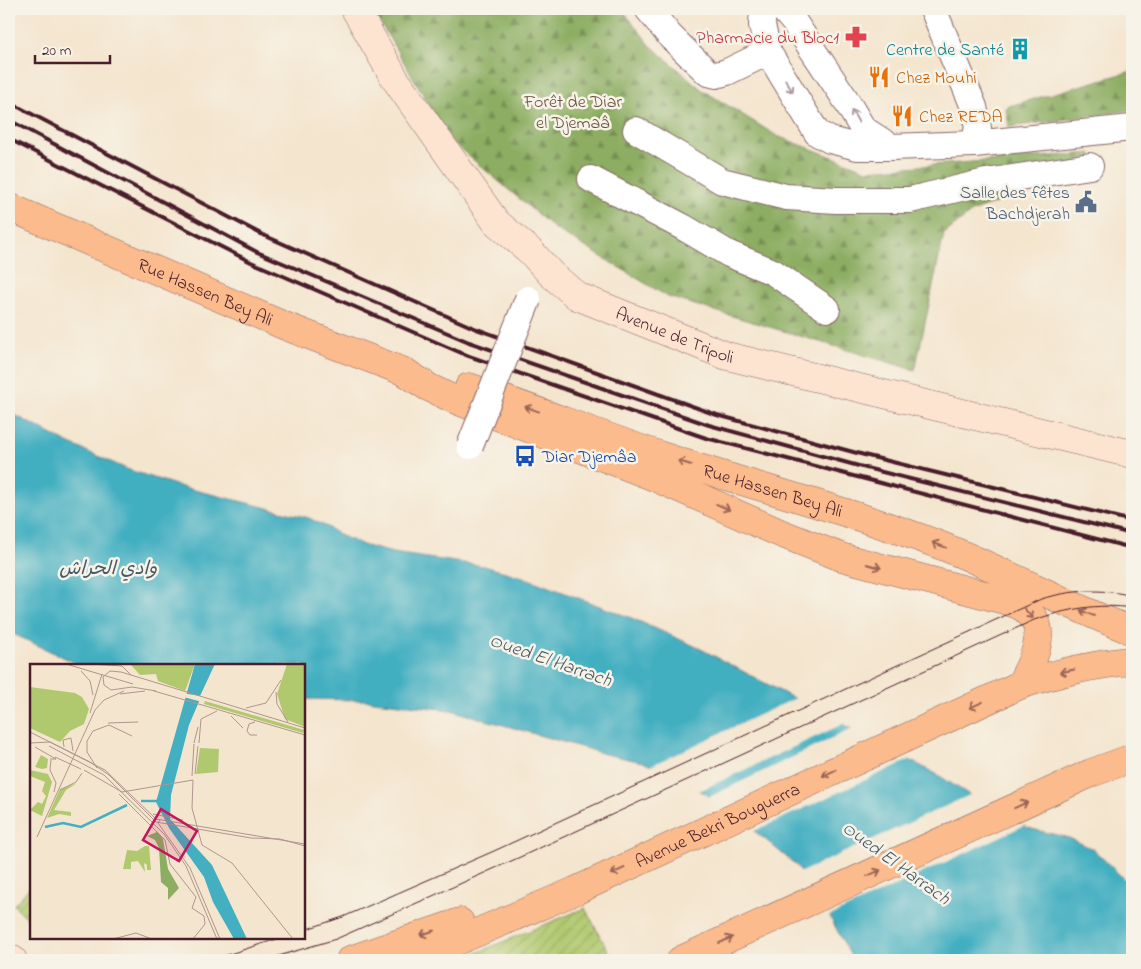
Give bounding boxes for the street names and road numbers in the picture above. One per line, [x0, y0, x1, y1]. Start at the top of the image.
street label: Rue Hassen Bey Ali [133, 253, 276, 334]
street label: Avenue de Tripoli [611, 302, 736, 372]
street label: Rue Hassen Bey Ali [699, 459, 845, 526]
street label: Avenue Bekri Bouguerra [632, 777, 805, 876]

